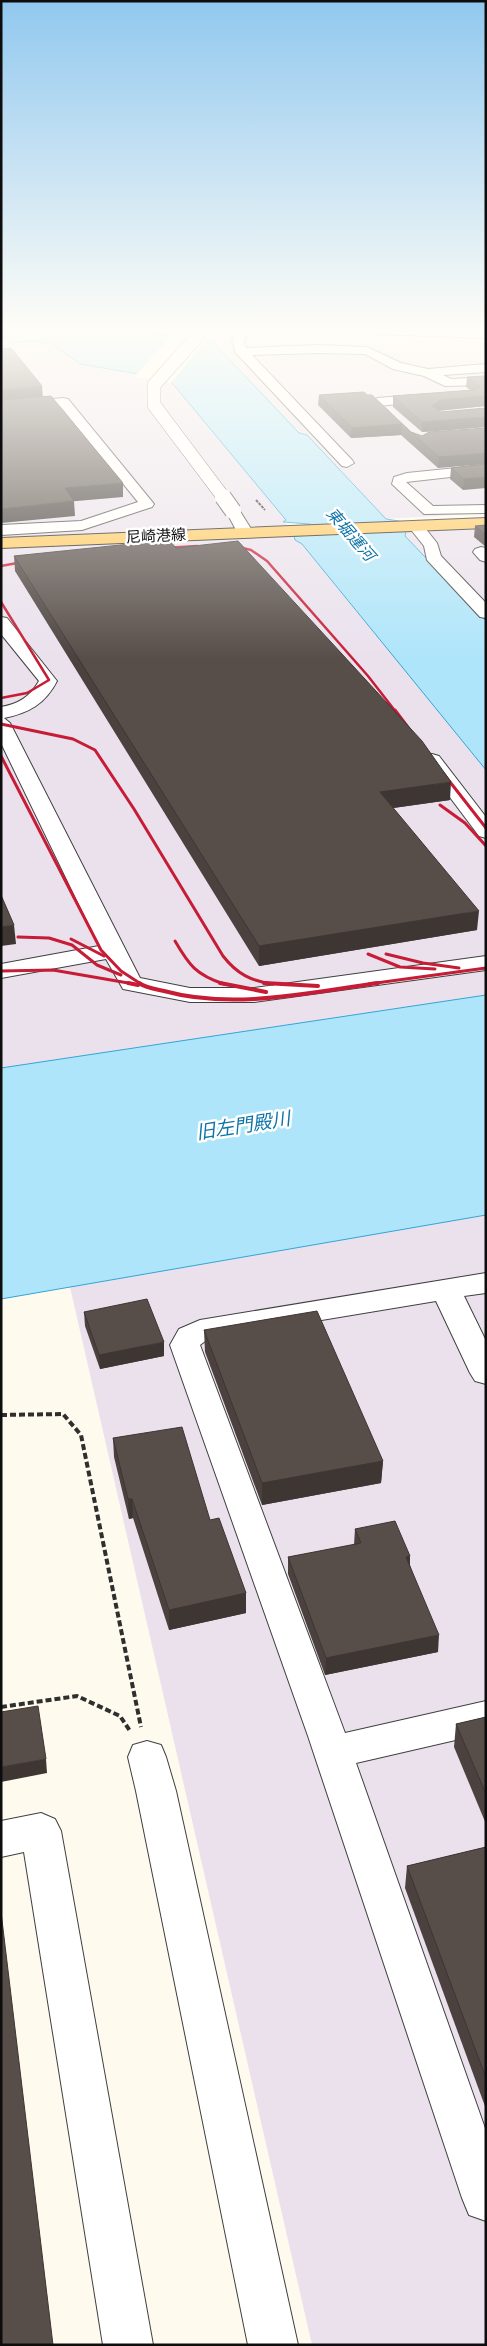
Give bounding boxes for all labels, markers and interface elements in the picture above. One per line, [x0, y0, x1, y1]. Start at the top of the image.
water label: 東堀運河 [322, 504, 381, 567]
street label: 尼崎港線 [126, 525, 186, 547]
water label: 旧左門殿川 [194, 1106, 294, 1144]

